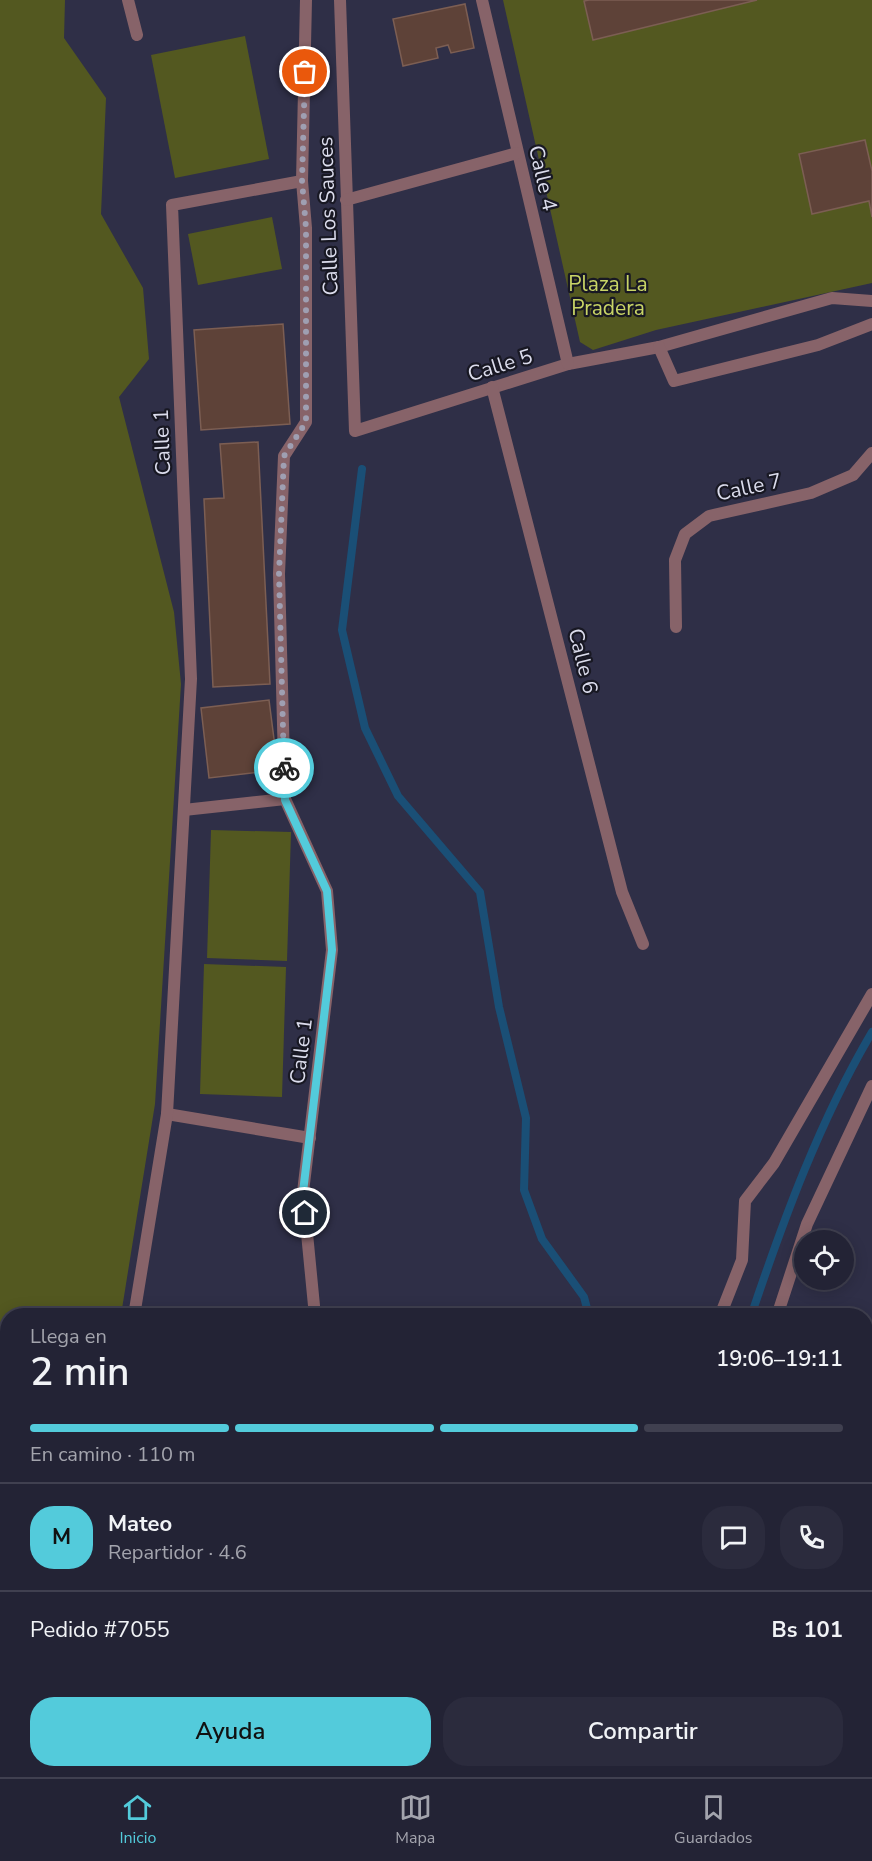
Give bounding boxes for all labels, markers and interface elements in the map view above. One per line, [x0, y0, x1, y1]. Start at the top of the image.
pin [279, 46, 330, 97]
icon: bag [288, 55, 321, 88]
street label: Calle Los Sauces [311, 136, 345, 296]
street label: Calle 4 [522, 142, 564, 214]
park label: Plaza La Pradera [568, 270, 648, 322]
street label: Calle 5 [464, 342, 536, 388]
street label: Calle 1 [147, 408, 177, 476]
street label: Calle 7 [714, 466, 784, 508]
street label: Calle 6 [561, 625, 605, 697]
courier [254, 738, 314, 798]
icon: bike [268, 752, 301, 785]
street label: Calle 1 [283, 1016, 319, 1086]
pin [279, 1187, 330, 1238]
icon: home [288, 1196, 321, 1229]
map controls [794, 1230, 854, 1290]
button: locate [794, 1230, 854, 1290]
text: Llega en [30, 1323, 107, 1350]
text: 19:06–19:11 [716, 1344, 843, 1374]
text: 2 min [30, 1346, 129, 1399]
text: En camino · 110 m [30, 1441, 195, 1468]
button: chat [702, 1506, 765, 1569]
button: phone [780, 1506, 843, 1569]
text: Mateo [108, 1509, 172, 1539]
text: M [52, 1522, 71, 1552]
text: Repartidor · 4.6 [108, 1539, 247, 1566]
text: Pedido #7055 [30, 1615, 170, 1645]
text: Bs 101 [772, 1615, 843, 1645]
button: Ayuda [30, 1697, 431, 1766]
button: Compartir [443, 1697, 843, 1766]
tab: Inicio [119, 1791, 156, 1849]
tab: Mapa [395, 1791, 435, 1849]
tab: Guardados [674, 1791, 753, 1849]

